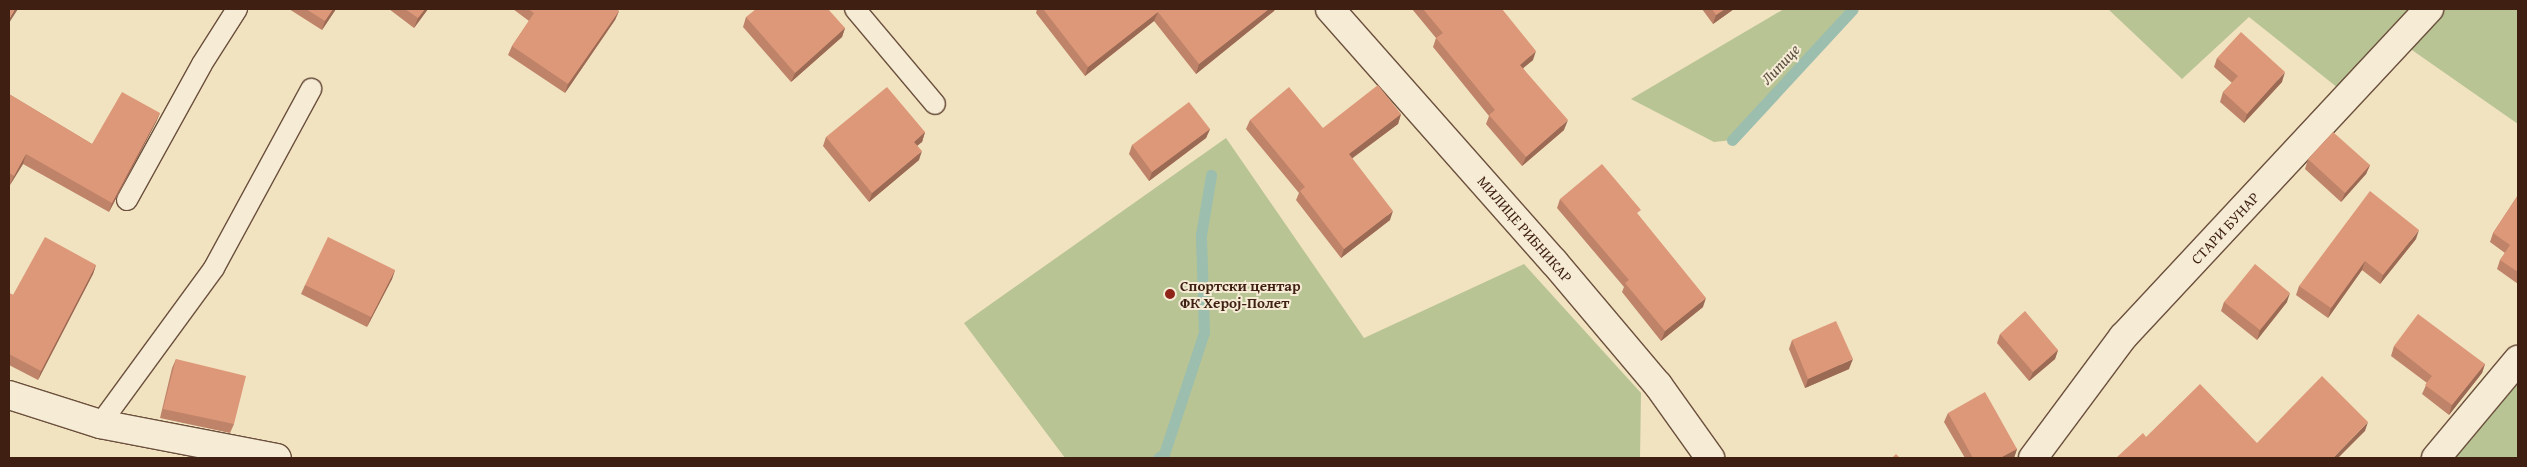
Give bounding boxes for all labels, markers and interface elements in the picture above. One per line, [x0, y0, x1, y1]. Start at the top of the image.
water label: Липице [1757, 40, 1803, 88]
street label: МИЛИЦЕ РИБНИКАР [1474, 172, 1576, 286]
street label: СТАРИ БУНАР [2187, 188, 2263, 268]
place label: Спортски центар ФК Херој-Полет [1180, 276, 1300, 311]
marker: Спортски центар ФК Херој-Полет [1164, 288, 1176, 300]

